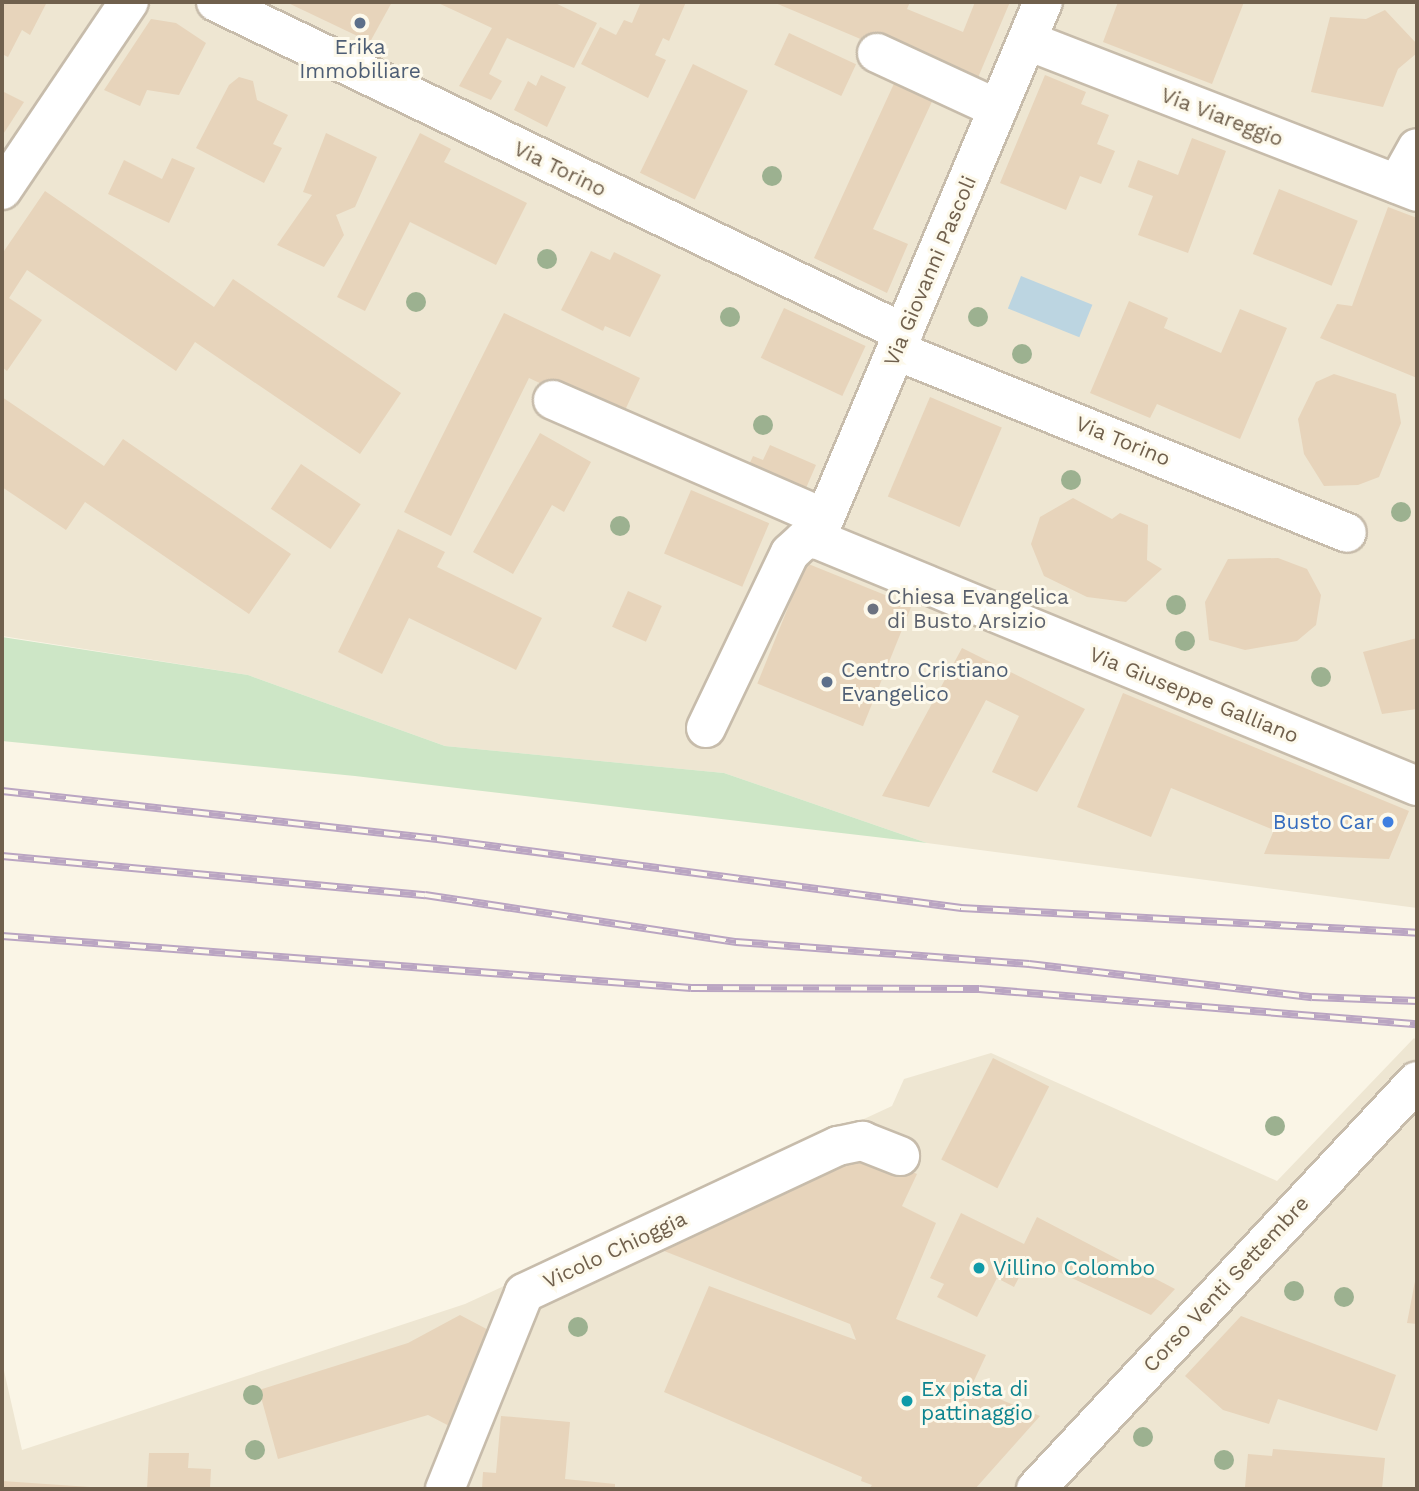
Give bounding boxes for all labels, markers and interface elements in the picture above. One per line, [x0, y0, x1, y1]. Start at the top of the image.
marker: Erika Immobiliare [352, 15, 368, 31]
place label: Erika Immobiliare [299, 34, 421, 84]
street label: Via Viareggio [1157, 82, 1287, 152]
street label: Via Torino [509, 136, 611, 202]
street label: Via Giovanni Pascoli [878, 172, 982, 370]
street label: Via Torino [1071, 410, 1175, 472]
place label: Chiesa Evangelica di Busto Arsizio [887, 584, 1069, 634]
marker: Chiesa Evangelica di Busto Arsizio [865, 601, 881, 617]
street label: Via Giuseppe Galliano [1086, 641, 1302, 749]
place label: Centro Cristiano Evangelico [841, 657, 1009, 707]
marker: Centro Cristiano Evangelico [819, 674, 835, 690]
place label: Busto Car [1273, 809, 1374, 835]
marker: Busto Car [1380, 814, 1396, 830]
street label: Corso Venti Settembre [1138, 1190, 1314, 1378]
street label: Vicolo Chioggia [539, 1206, 691, 1294]
place label: Villino Colombo [993, 1255, 1155, 1281]
marker: Villino Colombo [971, 1260, 987, 1276]
place label: Ex pista di pattinaggio [921, 1376, 1033, 1426]
marker: Ex pista di pattinaggio [899, 1393, 915, 1409]

